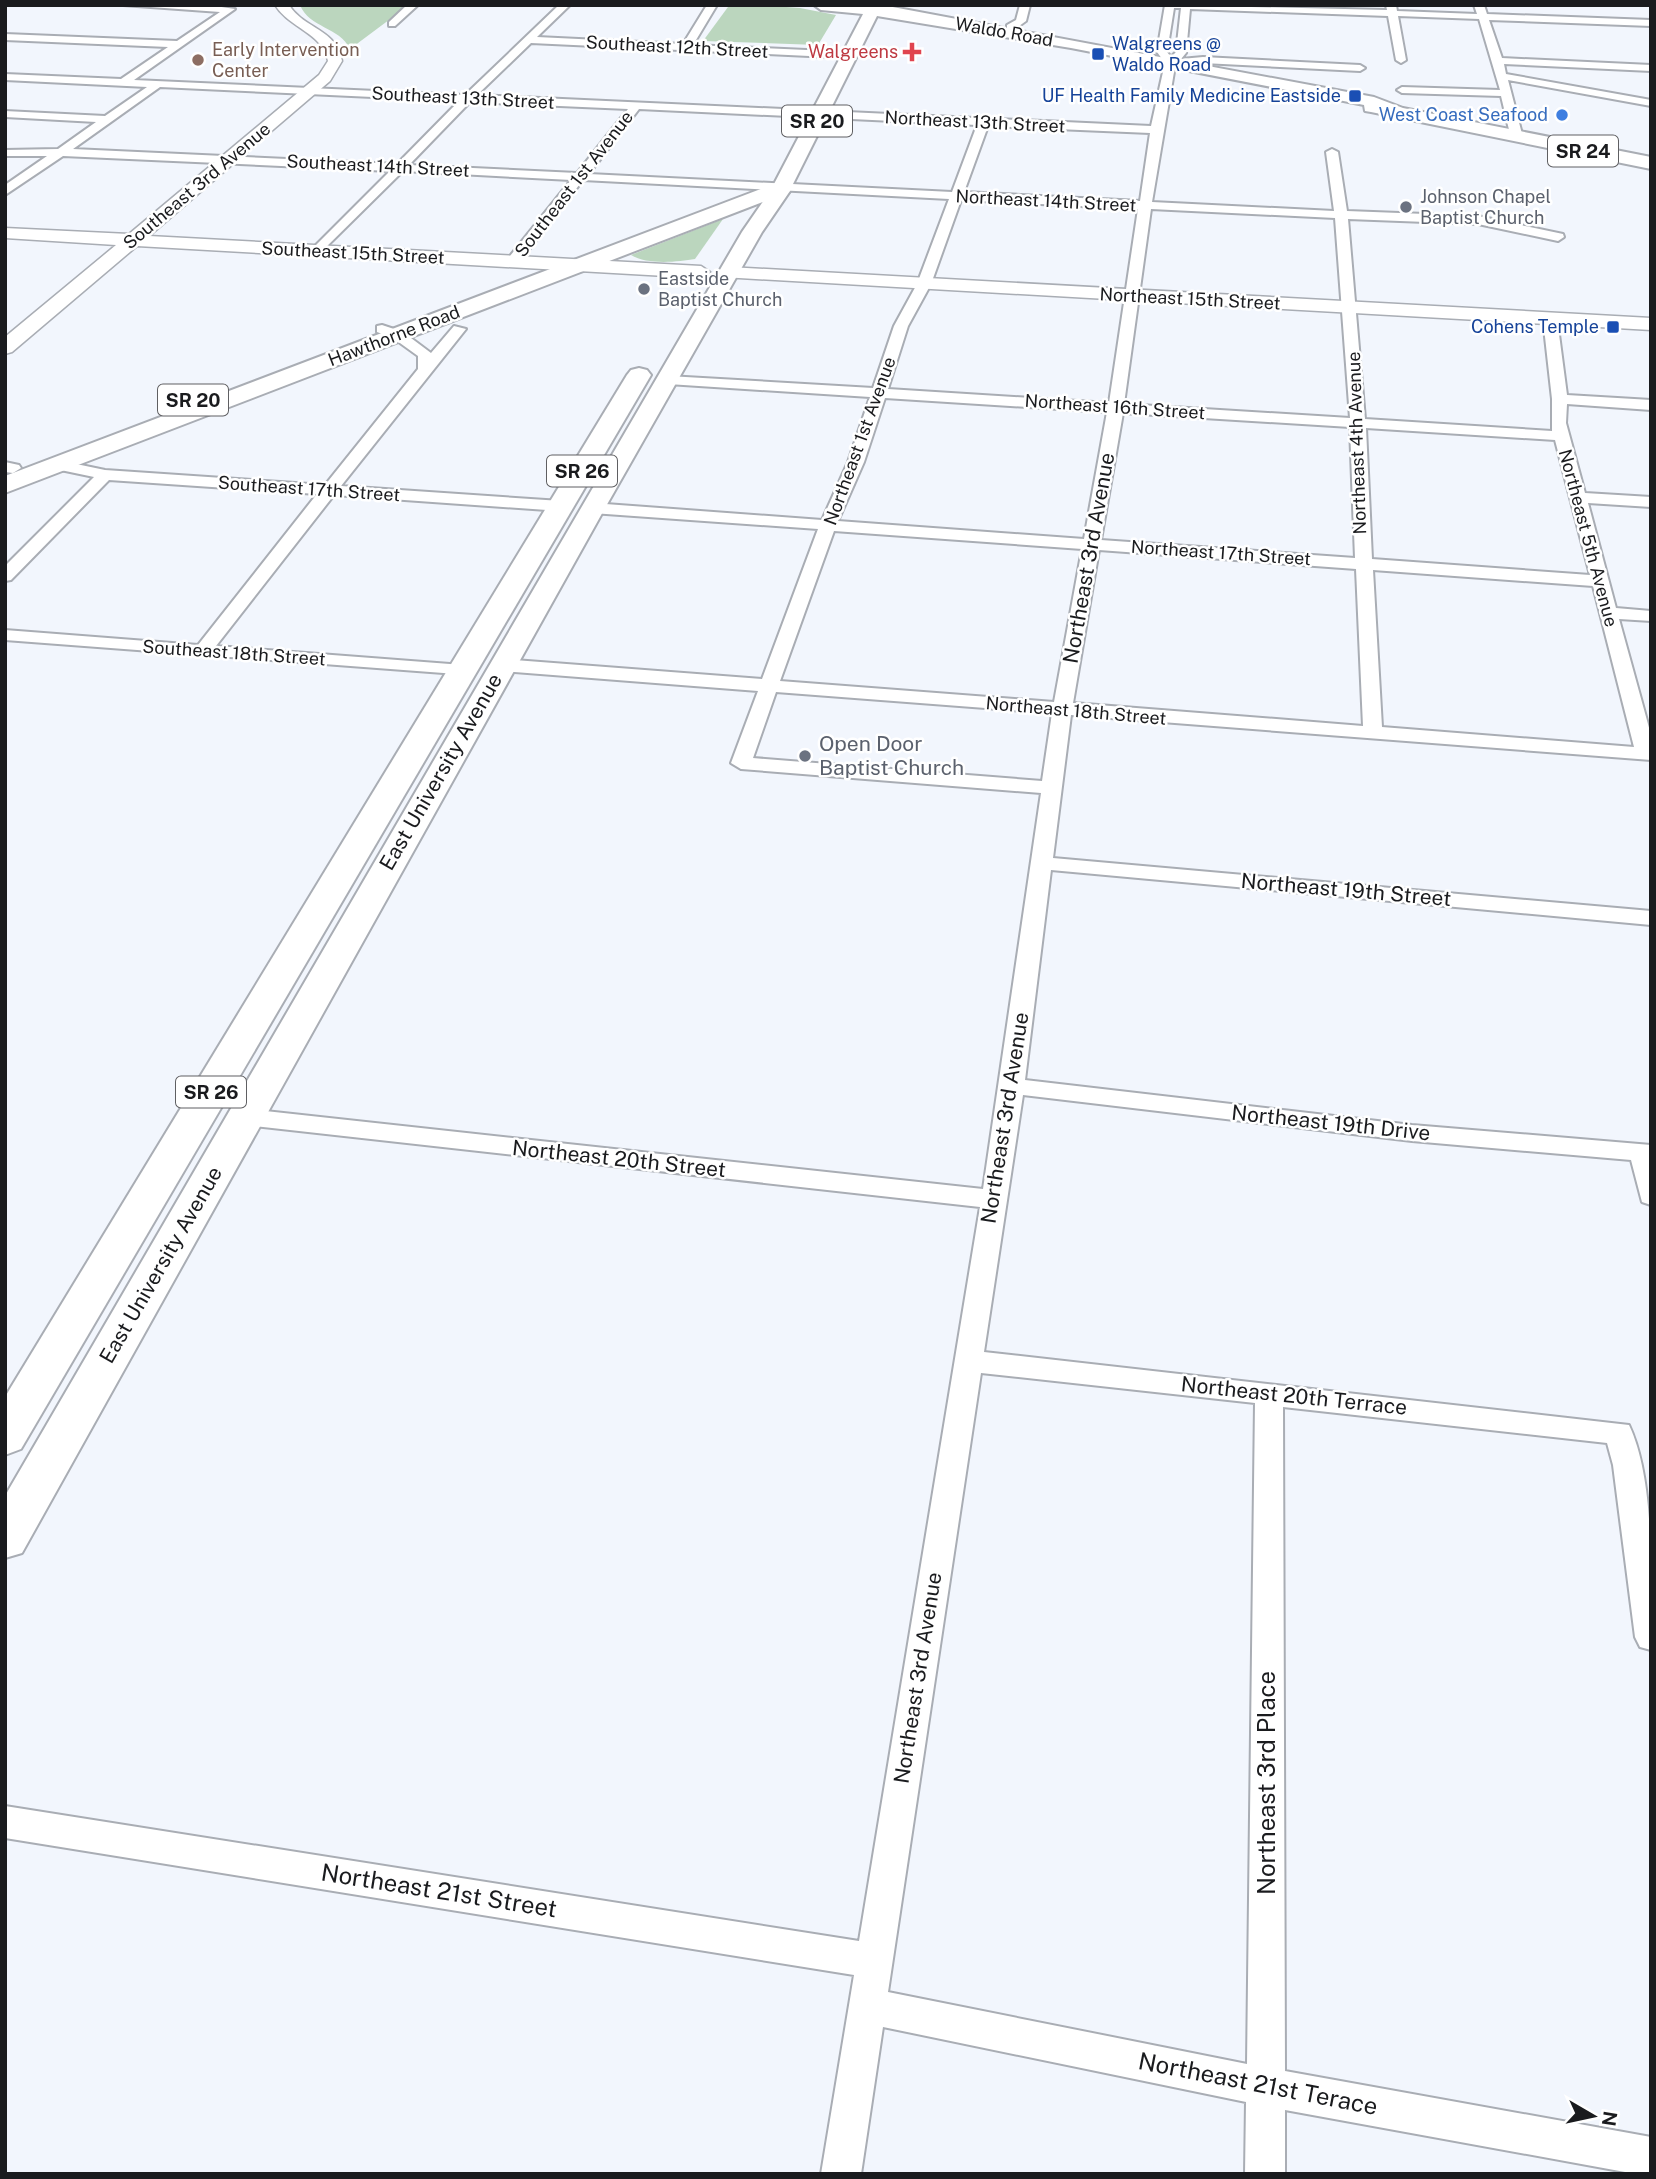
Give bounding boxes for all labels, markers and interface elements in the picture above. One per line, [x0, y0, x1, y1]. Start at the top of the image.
street label: Waldo Road [953, 13, 1055, 50]
street label: Southeast 12th Street [585, 31, 769, 62]
place label: Walgreens @ Waldo Road [1112, 33, 1221, 75]
place label: Early Intervention Center [212, 39, 360, 81]
place label: Walgreens [808, 41, 898, 62]
marker: Walgreens [904, 44, 920, 60]
marker: Walgreens @ Waldo Road [1090, 46, 1106, 62]
marker: Early Intervention Center [190, 52, 206, 68]
street label: Southeast 13th Street [371, 82, 555, 113]
place label: UF Health Family Medicine Eastside [1042, 85, 1341, 106]
marker: UF Health Family Medicine Eastside [1347, 88, 1363, 104]
place label: West Coast Seafood [1379, 104, 1548, 125]
road number: SR 20 [782, 105, 852, 136]
street label: Southeast 1st Avenue [510, 106, 637, 261]
street label: Northeast 13th Street [884, 106, 1066, 137]
marker: West Coast Seafood [1554, 107, 1570, 123]
street label: Southeast 3rd Avenue [119, 118, 274, 253]
road number: SR 24 [1548, 136, 1618, 167]
street label: Southeast 14th Street [286, 150, 470, 181]
street label: Northeast 14th Street [955, 185, 1137, 216]
place label: Johnson Chapel Baptist Church [1420, 186, 1551, 228]
marker: Johnson Chapel Baptist Church [1398, 199, 1414, 215]
street label: Southeast 15th Street [261, 237, 445, 268]
place label: Eastside Baptist Church [658, 268, 782, 310]
marker: Eastside Baptist Church [636, 281, 652, 297]
street label: Northeast 15th Street [1099, 283, 1281, 314]
street label: Hawthorne Road [325, 301, 463, 370]
place label: Cohens Temple [1471, 316, 1599, 337]
marker: Cohens Temple [1605, 319, 1621, 335]
street label: Northeast 4th Avenue [1343, 351, 1370, 535]
street label: Northeast 1st Avenue [819, 354, 900, 528]
road number: SR 20 [158, 384, 228, 416]
street label: Northeast 16th Street [1024, 390, 1206, 423]
street label: Northeast 5th Avenue [1555, 447, 1622, 629]
street label: Northeast 3rd Avenue [1058, 451, 1119, 665]
road number: SR 26 [547, 456, 617, 486]
street label: Southeast 17th Street [217, 472, 401, 505]
street label: Northeast 17th Street [1130, 536, 1312, 569]
street label: Southeast 18th Street [142, 636, 326, 669]
street label: East University Avenue [374, 669, 507, 875]
street label: Northeast 18th Street [985, 692, 1167, 729]
place label: Open Door Baptist Church [819, 731, 964, 780]
marker: Open Door Baptist Church [797, 748, 813, 764]
street label: Northeast 19th Street [1240, 868, 1452, 911]
street label: Northeast 3rd Avenue [975, 1010, 1034, 1225]
road number: SR 26 [176, 1076, 246, 1108]
street label: Northeast 19th Drive [1230, 1100, 1432, 1145]
street label: Northeast 20th Street [511, 1135, 727, 1182]
street label: East University Avenue [94, 1162, 227, 1368]
street label: Northeast 20th Terrace [1180, 1371, 1408, 1420]
street label: Northeast 3rd Avenue [888, 1570, 947, 1785]
street label: Northeast 3rd Place [1252, 1671, 1280, 1895]
street label: Northeast 21st Street [319, 1858, 559, 1922]
street label: Northeast 21st Terace [1136, 2046, 1380, 2120]
north arrow [1558, 2081, 1628, 2151]
text: N [1598, 2110, 1622, 2128]

